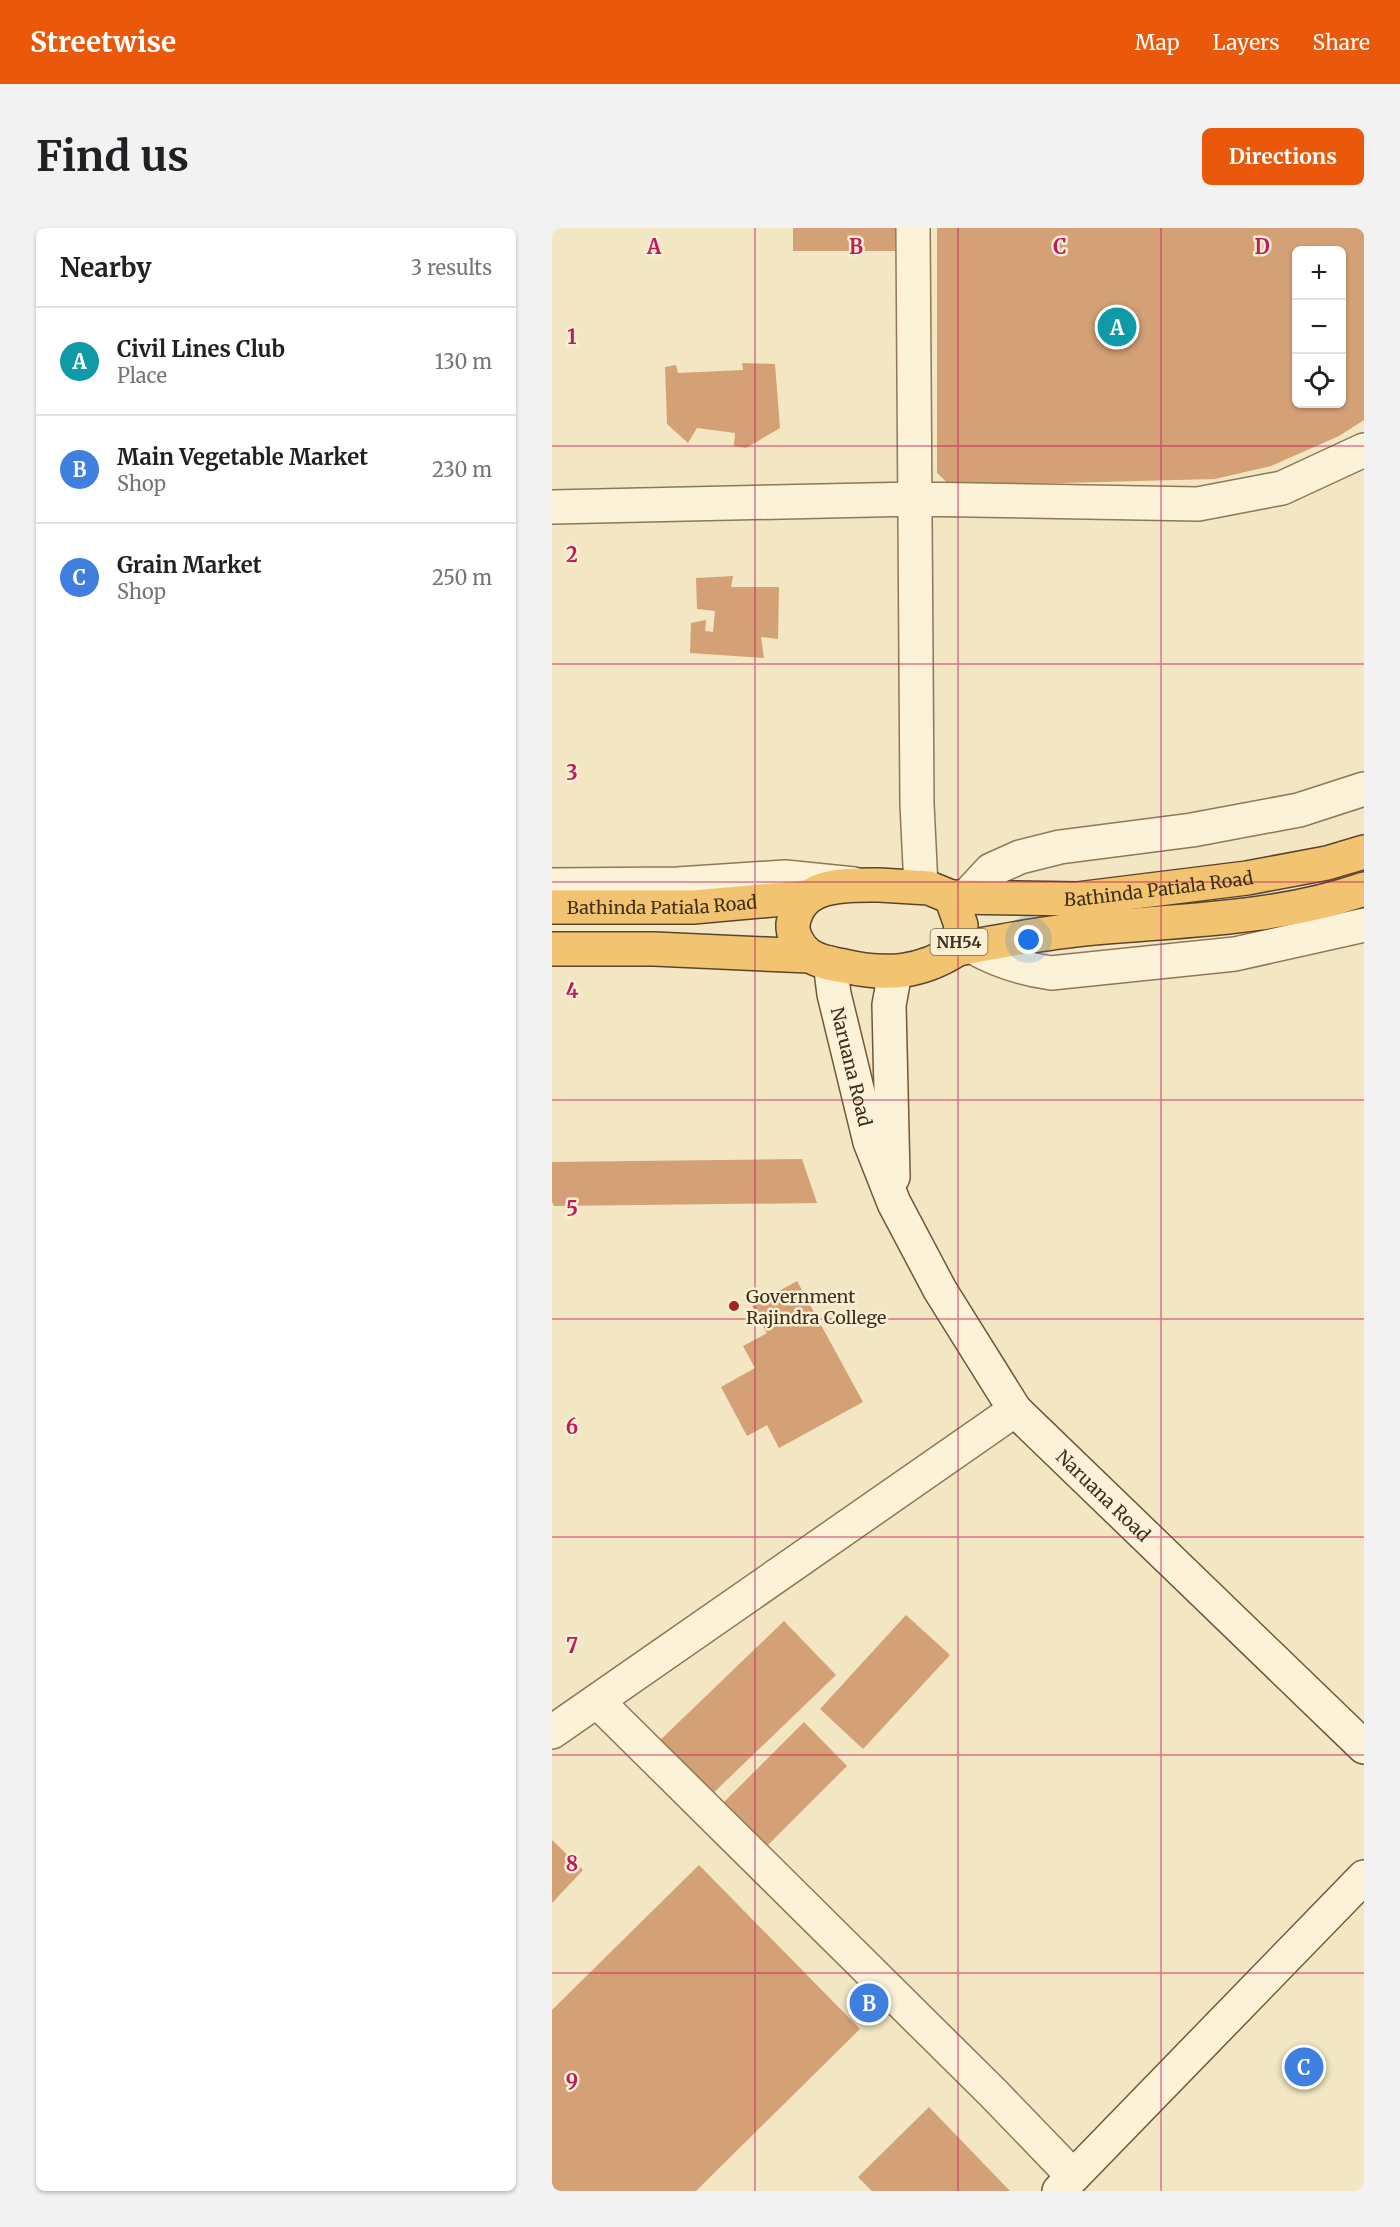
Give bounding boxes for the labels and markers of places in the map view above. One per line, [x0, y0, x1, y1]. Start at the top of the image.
pin: A [1098, 304, 1136, 350]
place label: Government Rajindra College [746, 1285, 886, 1329]
marker: Government Rajindra College [727, 1299, 741, 1313]
pin: B [850, 1980, 888, 2026]
pin: C [1284, 2044, 1323, 2090]

